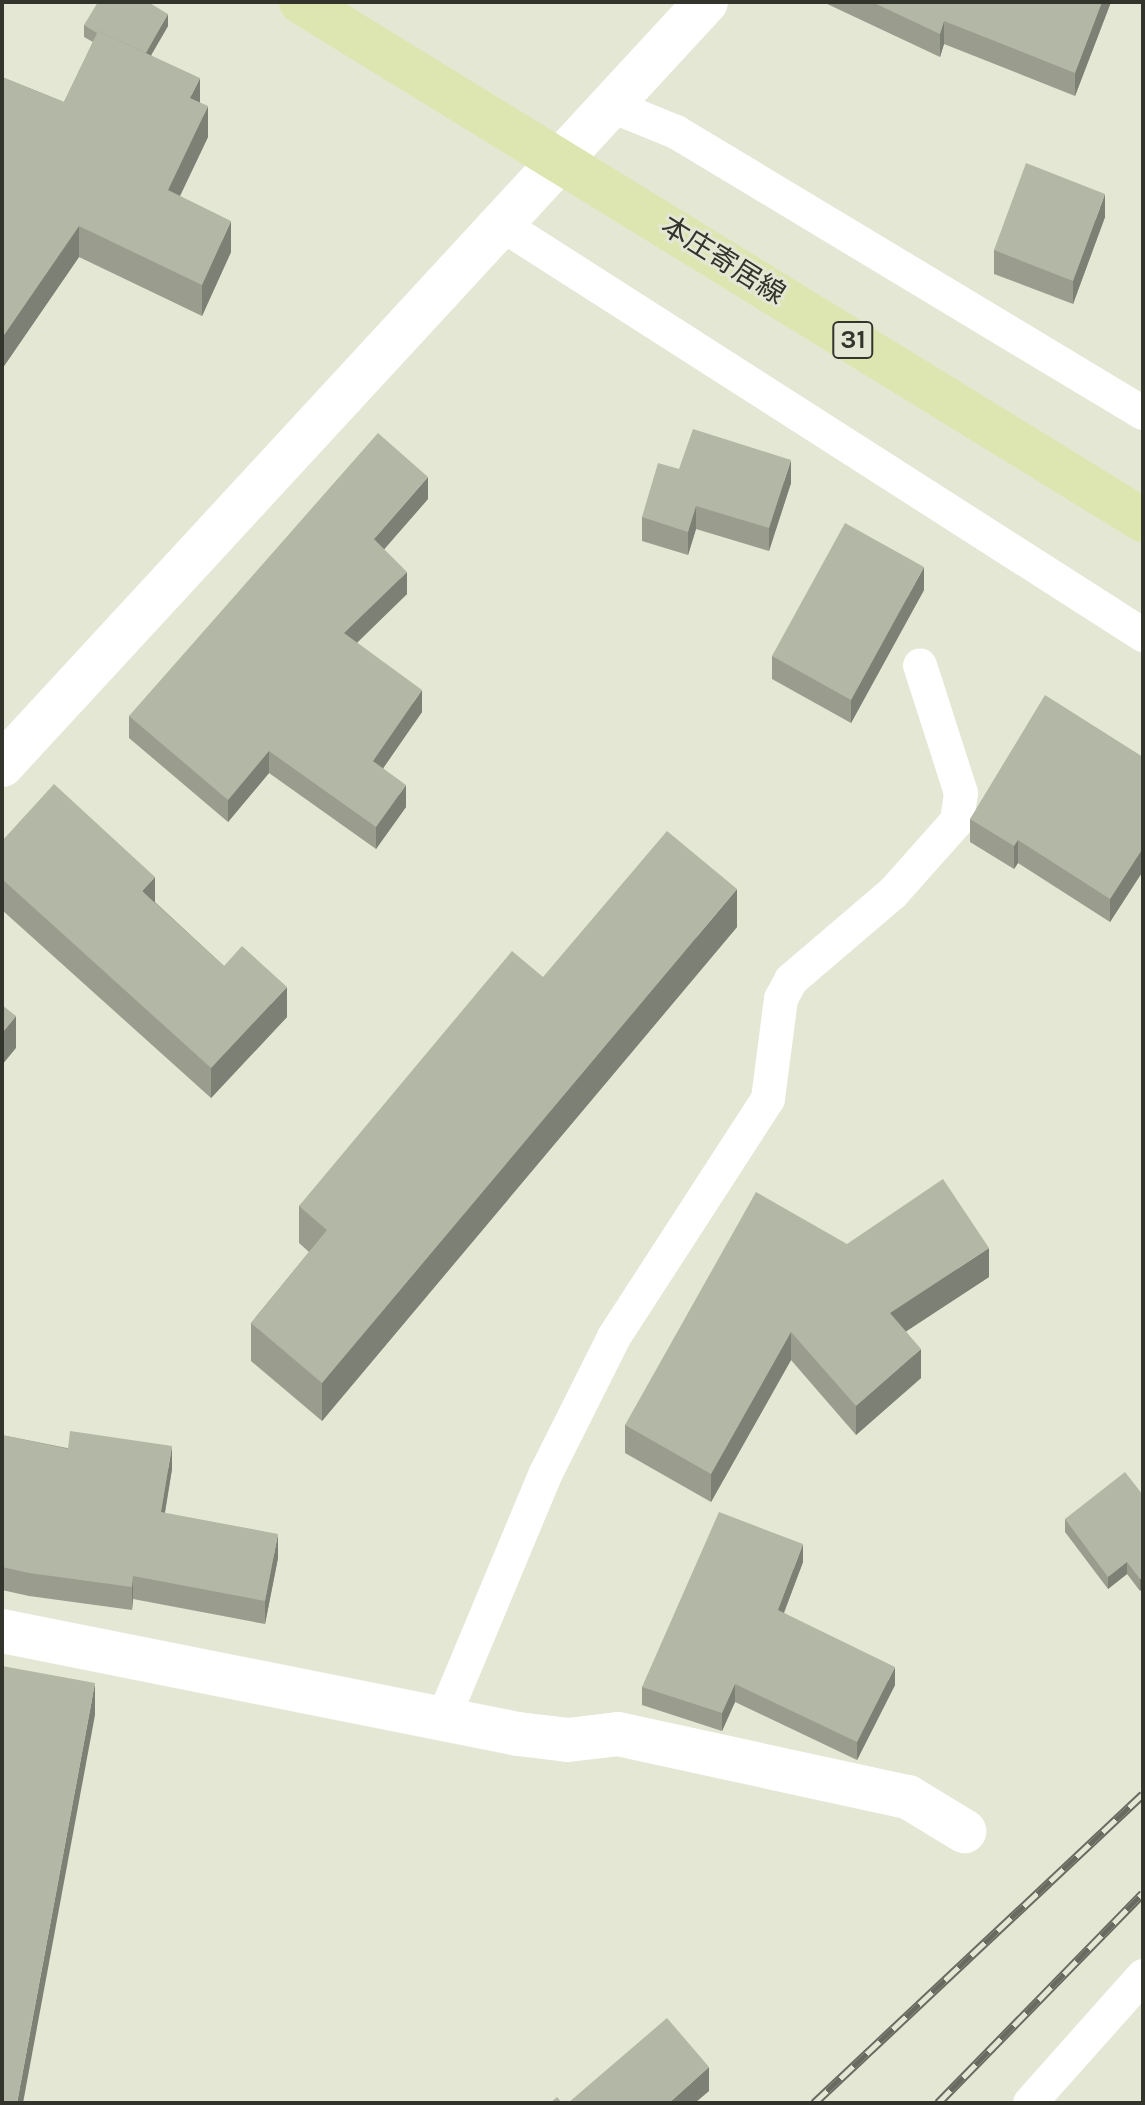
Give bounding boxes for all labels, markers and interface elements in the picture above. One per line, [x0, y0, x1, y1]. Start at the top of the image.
street label: 本庄寄居線 [655, 209, 791, 311]
road number: 31 [831, 318, 875, 362]

